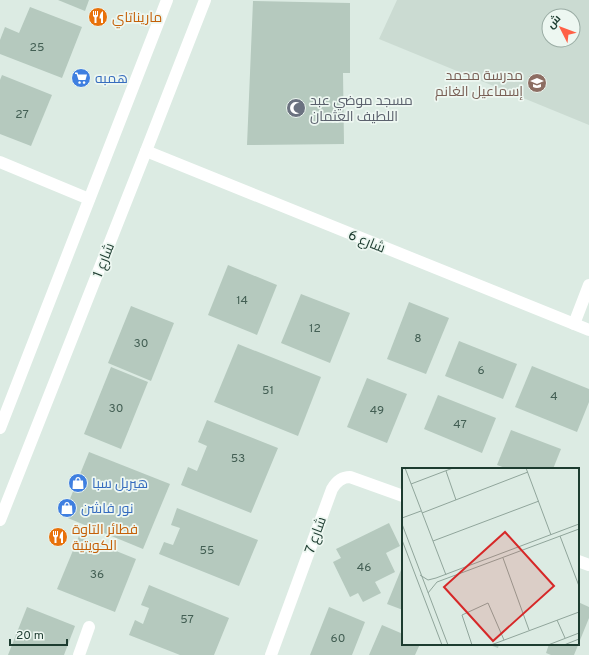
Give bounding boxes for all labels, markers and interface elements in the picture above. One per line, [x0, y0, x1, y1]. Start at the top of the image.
restaurant icon: ماريناتاي [87, 6, 109, 28]
north arrow [541, 8, 581, 48]
place label: ماريناتاي [112, 10, 162, 29]
text: ش [544, 12, 564, 32]
house number: 25 [30, 40, 44, 56]
supermarket icon: همبه [70, 67, 92, 89]
place label: مدرسة محمد إسماعيل الغانم [435, 68, 523, 101]
place label: همبه [95, 71, 128, 88]
school or university icon: مدرسة محمد إسماعيل الغانم [526, 72, 548, 94]
place label: مسجد موضي عبد اللطيف العثمان [310, 93, 413, 126]
mosque icon: مسجد موضي عبد اللطيف العثمان [285, 97, 307, 119]
house number: 27 [15, 107, 29, 123]
street label: شارع 6 [345, 227, 388, 258]
street label: شارع 1 [90, 241, 119, 280]
house number: 14 [236, 293, 248, 309]
house number: 12 [309, 321, 321, 337]
house number: 8 [414, 331, 422, 347]
house number: 30 [134, 336, 148, 352]
house number: 6 [477, 363, 485, 379]
house number: 51 [262, 383, 274, 399]
house number: 4 [550, 389, 558, 405]
house number: 30 [109, 401, 123, 417]
house number: 49 [370, 403, 384, 419]
house number: 47 [453, 417, 467, 433]
house number: 53 [231, 451, 245, 467]
inset map [402, 468, 579, 645]
shop icon: هيربل سبا [67, 472, 89, 494]
place label: هيربل سبا [92, 476, 148, 493]
shop icon: نور فاشن [56, 497, 78, 519]
place label: نور فاشن [81, 501, 134, 518]
street label: شارع 7 [302, 515, 331, 556]
place label: فطائر التاوة الكويتية [72, 522, 138, 555]
restaurant icon: فطائر التاوة الكويتية [47, 526, 69, 548]
house number: 55 [200, 543, 214, 559]
house number: 46 [357, 560, 371, 576]
house number: 36 [90, 567, 104, 583]
house number: 57 [180, 612, 194, 628]
scale bar [10, 621, 67, 647]
text: 20 m [16, 628, 44, 644]
house number: 60 [331, 631, 345, 647]

